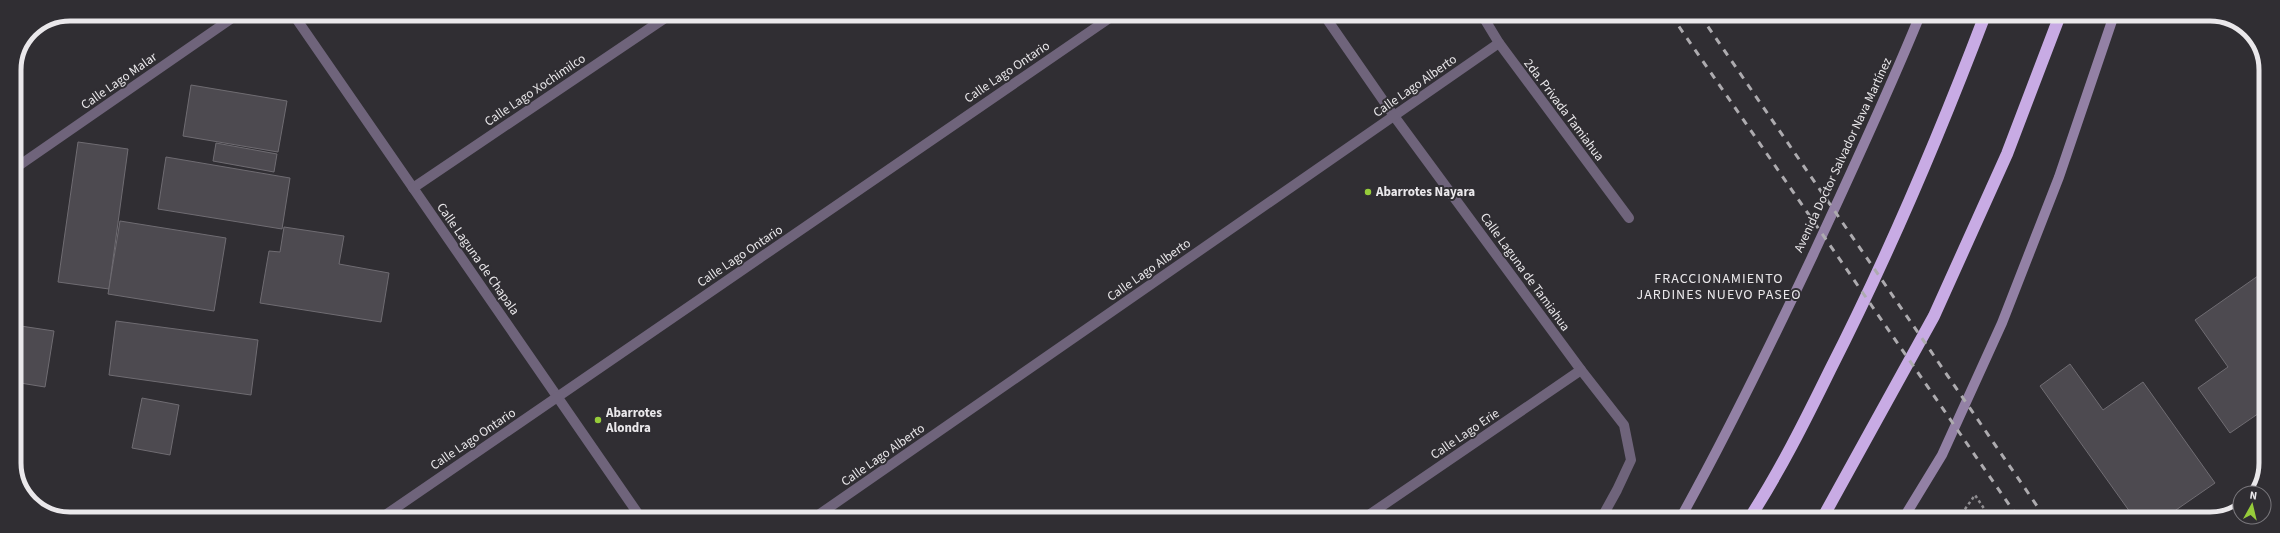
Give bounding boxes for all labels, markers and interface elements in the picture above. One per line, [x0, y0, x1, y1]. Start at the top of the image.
street label: Calle Lago Ontario [961, 37, 1053, 107]
street label: Calle Lago Malar [77, 48, 161, 114]
street label: Calle Lago Xochimilco [481, 49, 589, 131]
street label: Calle Lago Alberto [1370, 50, 1460, 122]
street label: Avenida Doctor Salvador Nava Martínez [1790, 54, 1896, 255]
street label: 2da. Privada Tamiahua [1520, 55, 1608, 165]
place label: Abarrotes Nayara [1375, 183, 1475, 201]
marker: Abarrotes Nayara [1363, 187, 1373, 197]
street label: Calle Laguna de Chapala [432, 199, 524, 319]
street label: Calle Laguna de Tamiahua [1476, 209, 1574, 335]
street label: Calle Lago Ontario [694, 221, 786, 291]
street label: Calle Lago Alberto [1104, 234, 1194, 306]
district label: FRACCIONAMIENTO JARDINES NUEVO PASEO [1637, 269, 1801, 305]
street label: Calle Lago Ontario [427, 404, 519, 474]
place label: Abarrotes Alondra [605, 404, 662, 437]
street label: Calle Lago Erie [1427, 404, 1503, 464]
marker: Abarrotes Alondra [593, 415, 603, 425]
street label: Calle Lago Alberto [838, 419, 928, 491]
north arrow [2232, 485, 2272, 525]
text: N [2249, 488, 2258, 504]

